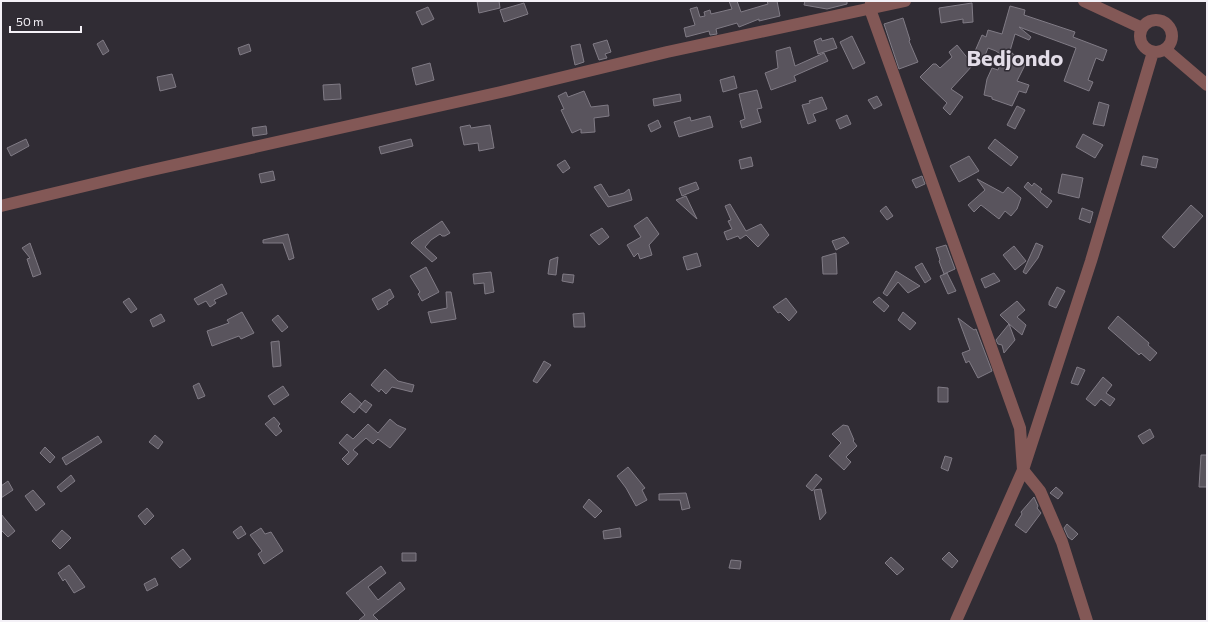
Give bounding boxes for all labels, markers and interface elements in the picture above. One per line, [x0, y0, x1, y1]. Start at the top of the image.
scale bar [10, 8, 81, 34]
text: 50 m [16, 14, 44, 28]
district label: Bedjondo [966, 44, 1064, 71]

